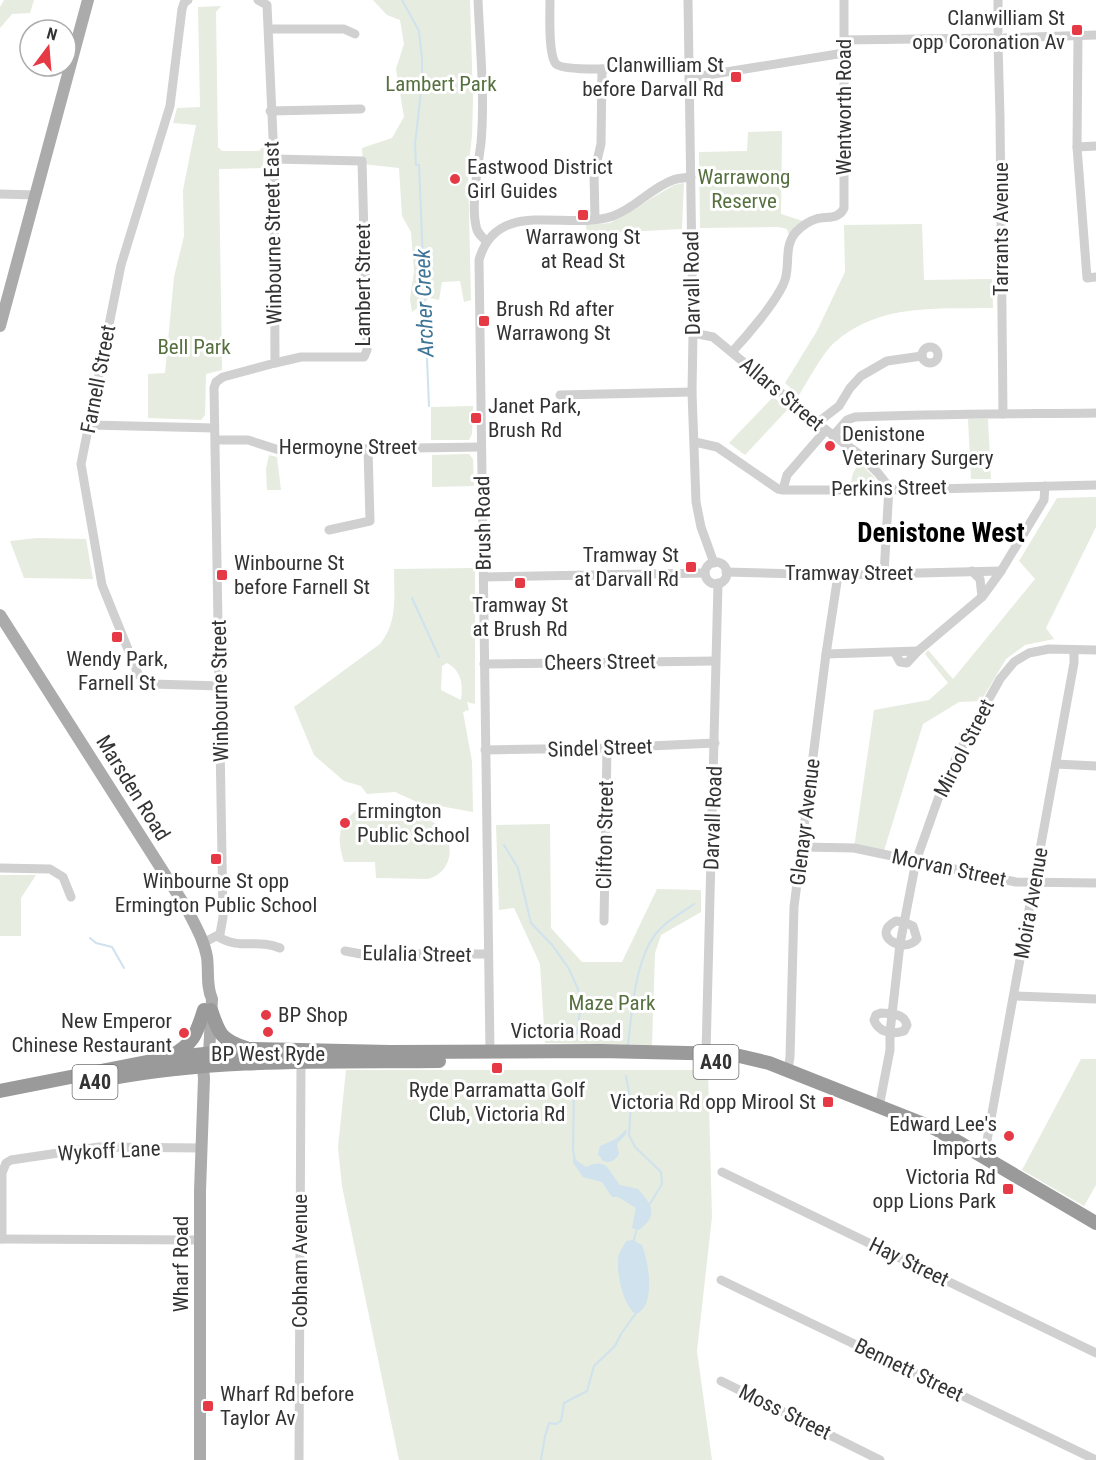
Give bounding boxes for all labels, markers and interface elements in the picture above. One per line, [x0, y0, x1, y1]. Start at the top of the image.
place label: Clanwilliam St opp Coronation Av [912, 6, 1065, 54]
north arrow [18, 18, 78, 78]
marker: Clanwilliam St opp Coronation Av [1070, 23, 1084, 37]
text: N [45, 24, 59, 45]
street label: Wentworth Road [832, 39, 856, 175]
place label: Clanwilliam St before Darvall Rd [582, 53, 724, 101]
marker: Clanwilliam St before Darvall Rd [729, 70, 743, 84]
park label: Lambert Park [385, 72, 497, 96]
street label: Winbourne Street East [259, 141, 287, 325]
place label: Eastwood District Girl Guides [467, 155, 613, 203]
street label: Tarrants Avenue [989, 162, 1013, 296]
park label: Warrawong Reserve [698, 165, 790, 213]
marker: Eastwood District Girl Guides [448, 172, 462, 186]
marker: Warrawong St at Read St [576, 208, 590, 222]
street label: Lambert Street [351, 223, 375, 347]
place label: Warrawong St at Read St [526, 225, 640, 273]
street label: Darvall Road [679, 231, 705, 335]
water label: Archer Creek [410, 248, 438, 359]
place label: Brush Rd after Warrawong St [496, 297, 614, 345]
marker: Brush Rd after Warrawong St [477, 314, 491, 328]
street label: Farnell Street [76, 323, 120, 435]
park label: Bell Park [157, 335, 231, 359]
street label: Allars Street [735, 352, 829, 436]
place label: Janet Park, Brush Rd [488, 394, 581, 442]
marker: Janet Park, Brush Rd [469, 411, 483, 425]
place label: Denistone Veterinary Surgery [842, 422, 994, 470]
street label: Hermoyne Street [279, 435, 417, 459]
marker: Denistone Veterinary Surgery [823, 439, 837, 453]
street label: Brush Road [470, 475, 496, 571]
street label: Perkins Street [831, 475, 947, 501]
district label: Denistone West [857, 517, 1025, 549]
place label: Tramway St at Darvall Rd [574, 543, 679, 591]
place label: Winbourne St before Farnell St [234, 551, 370, 599]
marker: Tramway St at Darvall Rd [684, 560, 698, 574]
street label: Tramway Street [785, 561, 913, 585]
marker: Winbourne St before Farnell St [215, 568, 229, 582]
marker: Tramway St at Brush Rd [513, 576, 527, 590]
place label: Tramway St at Brush Rd [472, 593, 568, 641]
street label: Winbourne Street [207, 620, 233, 762]
marker: Wendy Park, Farnell St [110, 630, 124, 644]
place label: Wendy Park, Farnell St [66, 647, 168, 695]
street label: Cheers Street [544, 649, 656, 675]
street label: Mirool Street [929, 695, 999, 801]
street label: Marsden Road [91, 731, 175, 845]
street label: Sindel Street [547, 734, 653, 762]
street label: Glenayr Avenue [785, 757, 825, 887]
street label: Darvall Road [699, 766, 727, 870]
street label: Clifton Street [592, 780, 618, 890]
place label: Ermington Public School [357, 799, 470, 847]
marker: Ermington Public School [338, 816, 352, 830]
street label: Morvan Street [890, 844, 1008, 892]
street label: Moira Avenue [1009, 845, 1053, 961]
marker: Winbourne St opp Ermington Public School [209, 852, 223, 866]
place label: Winbourne St opp Ermington Public School [115, 869, 317, 917]
street label: Eulalia Street [362, 941, 472, 967]
park label: Maze Park [568, 991, 656, 1015]
place label: BP Shop [278, 1003, 348, 1027]
marker: BP Shop [259, 1008, 273, 1022]
place label: New Emperor Chinese Restaurant [11, 1009, 172, 1057]
street label: Victoria Road [510, 1019, 622, 1043]
marker: BP West Ryde [261, 1025, 275, 1039]
marker: New Emperor Chinese Restaurant [177, 1026, 191, 1040]
place label: BP West Ryde [211, 1042, 325, 1066]
road number: A40 [694, 1045, 738, 1079]
marker: Ryde Parramatta Golf Club, Victoria Rd [490, 1061, 504, 1075]
road number: A40 [72, 1065, 118, 1099]
place label: Ryde Parramatta Golf Club, Victoria Rd [409, 1078, 586, 1126]
place label: Victoria Rd opp Mirool St [610, 1090, 816, 1114]
marker: Victoria Rd opp Mirool St [821, 1095, 835, 1109]
place label: Edward Lee's Imports [889, 1112, 997, 1160]
marker: Edward Lee's Imports [1002, 1129, 1016, 1143]
street label: Wykoff Lane [57, 1136, 161, 1166]
place label: Victoria Rd opp Lions Park [873, 1165, 997, 1213]
marker: Victoria Rd opp Lions Park [1001, 1182, 1015, 1196]
street label: Cobham Avenue [288, 1194, 312, 1328]
street label: Wharf Road [169, 1216, 193, 1312]
street label: Hay Street [865, 1232, 953, 1292]
street label: Bennett Street [851, 1333, 967, 1407]
street label: Moss Street [735, 1379, 835, 1445]
place label: Wharf Rd before Taylor Av [220, 1382, 354, 1430]
marker: Wharf Rd before Taylor Av [201, 1399, 215, 1413]

